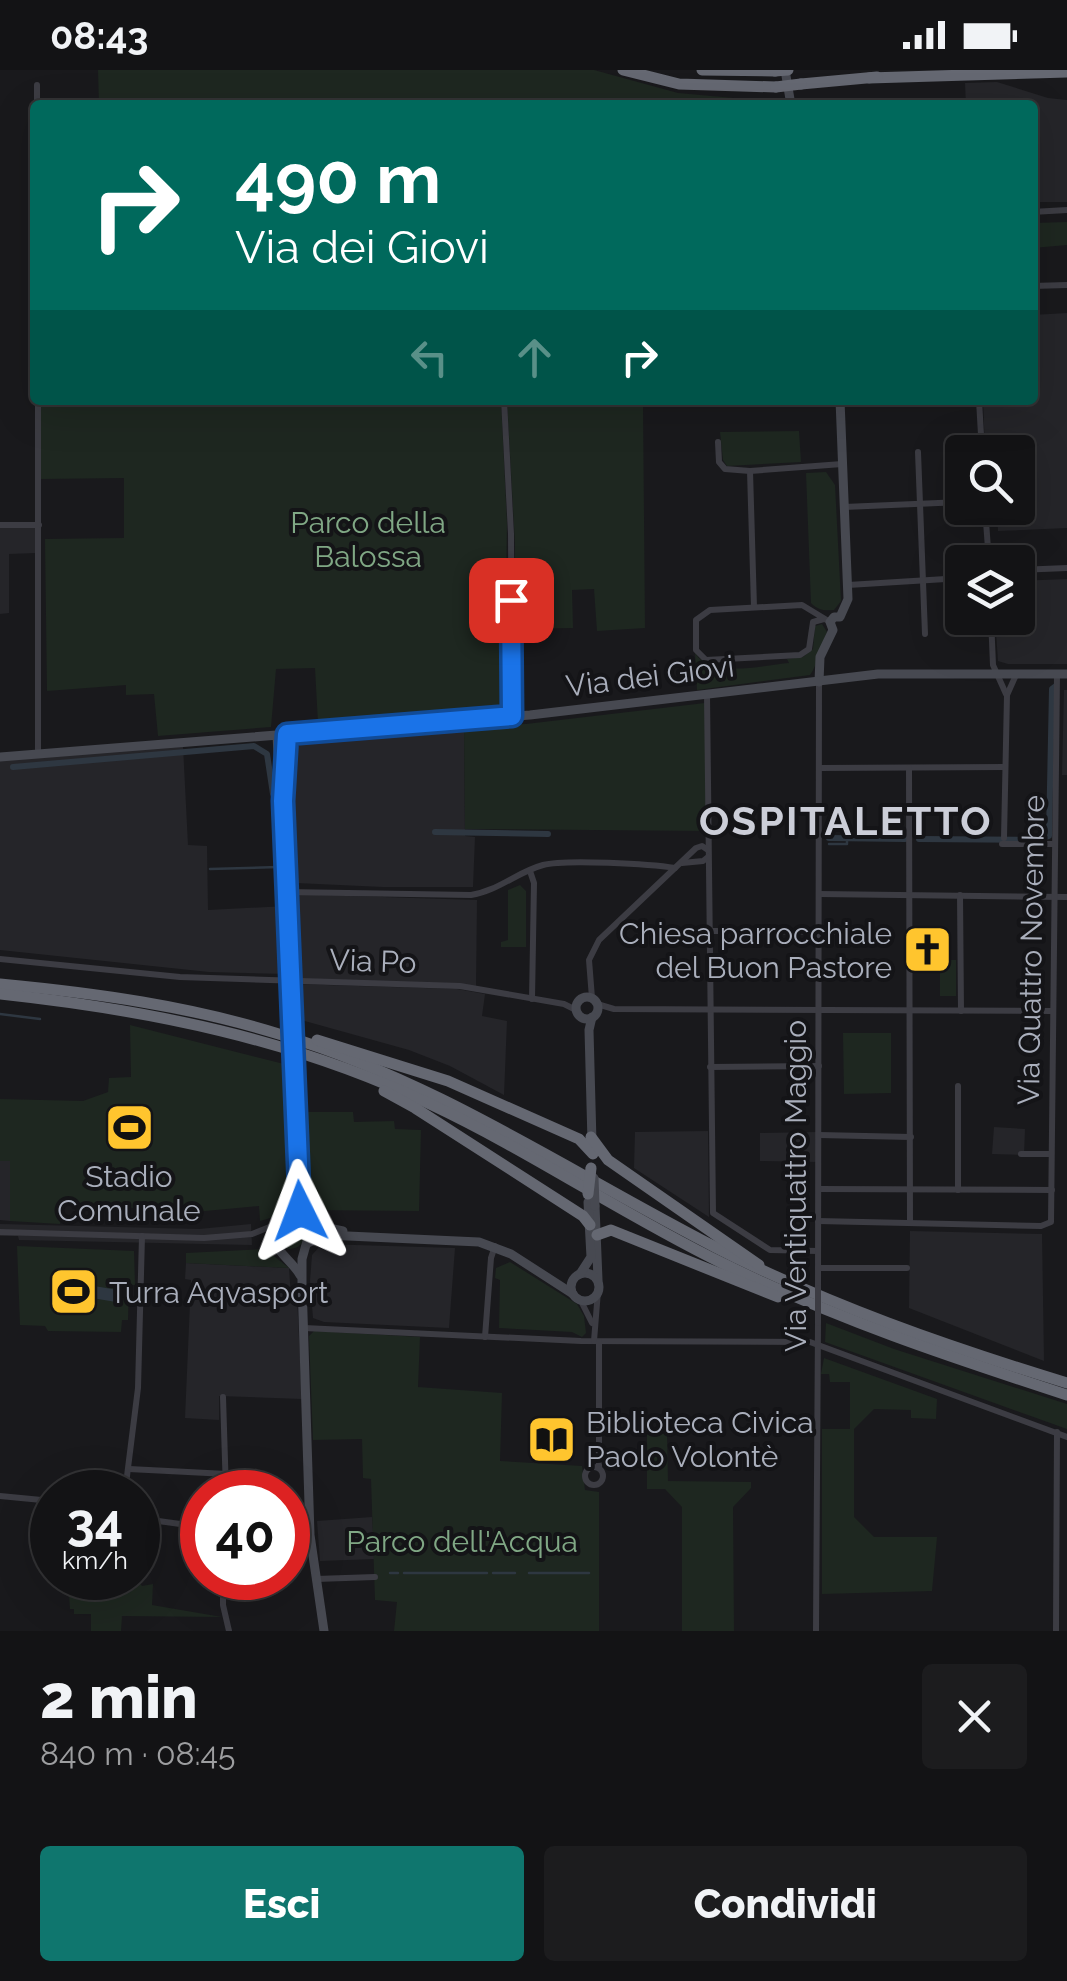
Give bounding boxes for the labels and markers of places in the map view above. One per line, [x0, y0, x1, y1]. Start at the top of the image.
pin [469, 558, 554, 643]
place label: Chiesa parrocchiale del Buon Pastore [619, 916, 892, 985]
church icon: Chiesa parrocchiale del Buon Pastore [901, 924, 953, 976]
sports icon: Stadio Comunale [103, 1101, 155, 1153]
place label: Stadio Comunale [57, 1159, 201, 1228]
sports icon: Turra Aqvasport [48, 1266, 100, 1318]
place label: Turra Aqvasport [109, 1275, 328, 1310]
place label: Biblioteca Civica Paolo Volontè [586, 1405, 814, 1474]
library icon: Biblioteca Civica Paolo Volontè [525, 1413, 577, 1465]

